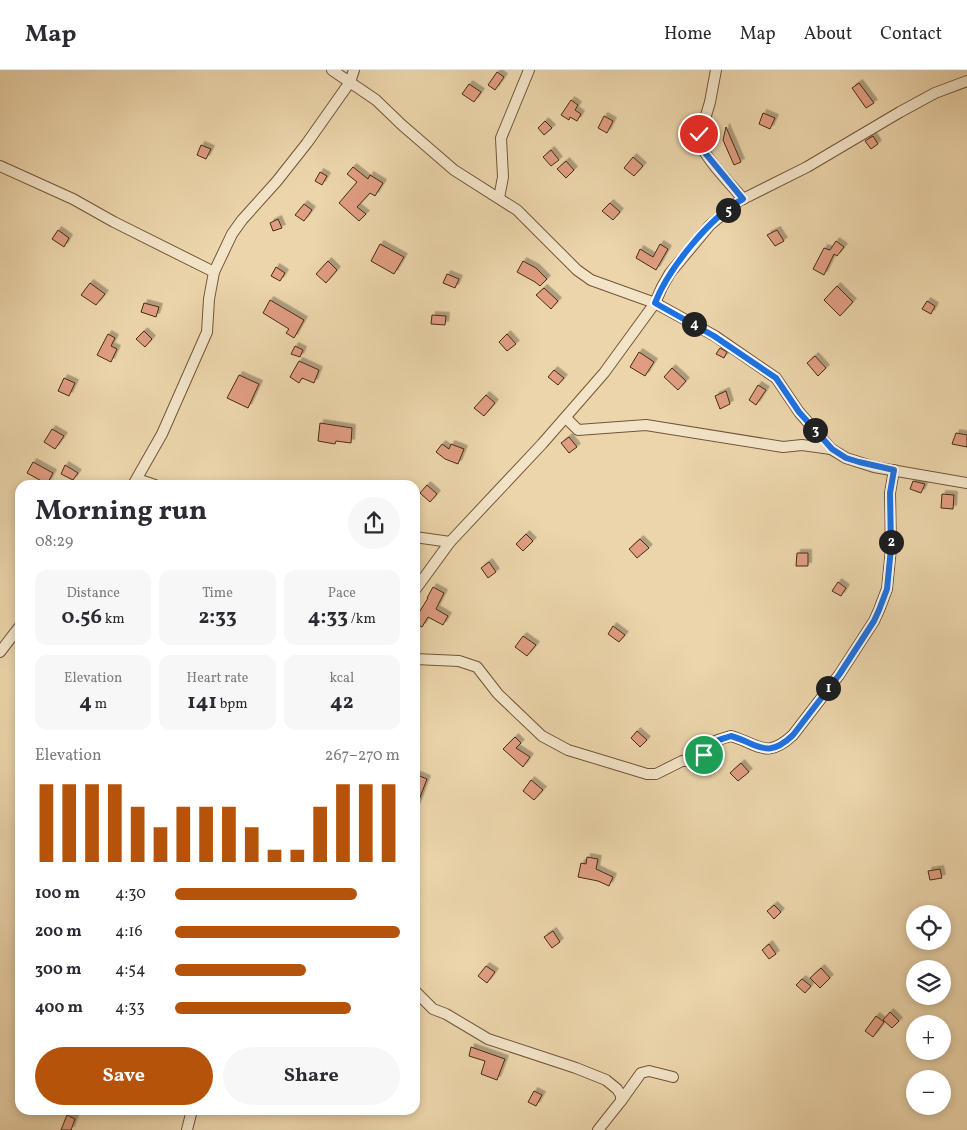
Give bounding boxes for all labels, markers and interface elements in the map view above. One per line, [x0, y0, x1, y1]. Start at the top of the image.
text: Map [25, 18, 76, 52]
text: Home [664, 22, 712, 47]
text: Map [740, 22, 776, 47]
text: About [804, 22, 852, 47]
text: Contact [880, 22, 942, 47]
pin [678, 113, 720, 155]
icon: check [685, 120, 713, 148]
pin: 5 [716, 198, 740, 222]
text: 5 [725, 201, 732, 220]
pin: 4 [682, 312, 706, 336]
text: 4 [690, 315, 699, 334]
pin: 3 [802, 418, 828, 442]
text: 3 [812, 421, 819, 440]
text: Morning run [35, 492, 207, 531]
button: share [348, 497, 400, 549]
pin: 2 [878, 530, 904, 554]
text: 08:29 [35, 531, 73, 553]
text: 2 [888, 533, 895, 552]
text: Distance [66, 584, 120, 603]
text: Time [202, 584, 233, 603]
text: Pace [328, 584, 356, 603]
text: 0.56 [62, 603, 102, 632]
text: 2:33 [198, 603, 237, 632]
text: 4:33 [308, 603, 348, 632]
text: km [102, 610, 125, 629]
text: /km [348, 610, 376, 629]
text: Elevation [64, 669, 122, 688]
text: Heart rate [187, 669, 248, 688]
text: kcal [329, 669, 354, 688]
pin: 1 [816, 676, 840, 700]
text: 1 [826, 679, 831, 698]
text: 4 [79, 688, 92, 717]
text: 141 [187, 688, 217, 717]
text: 42 [330, 688, 354, 717]
text: m [92, 695, 107, 714]
text: bpm [217, 695, 248, 714]
pin [683, 734, 725, 776]
icon: arrive [690, 741, 718, 769]
text: Elevation [35, 745, 102, 767]
text: 267–270 m [325, 745, 400, 767]
text: 100 m [35, 883, 80, 905]
text: 4:30 [115, 883, 146, 905]
map controls [906, 905, 951, 1115]
button: locate [906, 905, 951, 950]
text: 200 m [35, 921, 82, 943]
text: 4:16 [115, 921, 143, 943]
text: 300 m [35, 959, 81, 981]
text: 4:54 [115, 959, 146, 981]
button: layers [906, 960, 951, 1005]
text: 400 m [35, 997, 83, 1019]
text: 4:33 [115, 997, 145, 1019]
button: + [906, 1015, 951, 1060]
button: Save [35, 1047, 213, 1105]
button: Share [223, 1047, 400, 1105]
button: − [906, 1070, 951, 1115]

